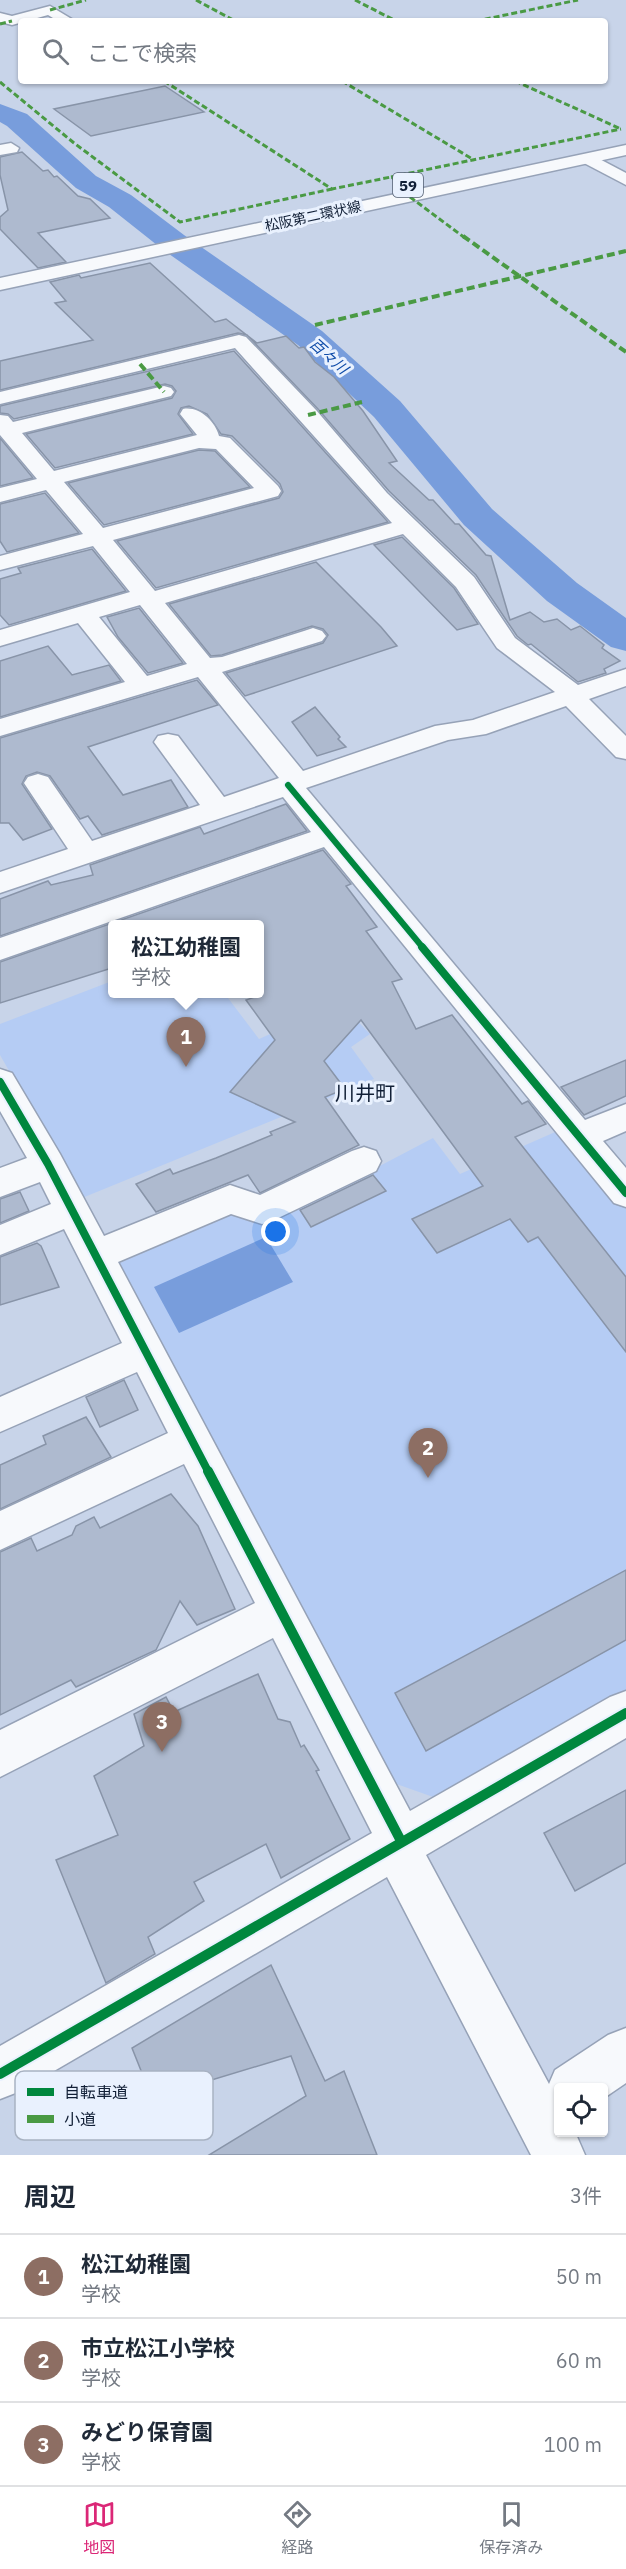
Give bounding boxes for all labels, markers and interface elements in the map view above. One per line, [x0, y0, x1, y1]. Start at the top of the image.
search box [18, 18, 608, 84]
icon: search [39, 35, 72, 68]
text: ここで検索 [87, 38, 197, 67]
road number: 59 [393, 173, 423, 197]
street label: 松阪第二環状線 [263, 197, 363, 235]
water label: 百々川 [306, 334, 354, 379]
popup [108, 920, 264, 998]
text: 松江幼稚園 [131, 932, 241, 961]
text: 学校 [131, 963, 171, 990]
pin: 1 [166, 1018, 206, 1067]
district label: 川井町 [335, 1079, 395, 1106]
your location [261, 1217, 290, 1246]
pin: 2 [408, 1428, 448, 1478]
pin: 3 [142, 1702, 182, 1752]
legend [15, 2071, 213, 2140]
text: 自転車道 [64, 2082, 128, 2102]
map controls [554, 2083, 608, 2137]
button: locate [554, 2083, 608, 2137]
text: 小道 [64, 2109, 96, 2129]
text: 周辺 [24, 2179, 76, 2213]
text: 3件 [570, 2182, 602, 2209]
text: 松江幼稚園 [81, 2249, 191, 2278]
text: 1 [38, 2263, 50, 2290]
text: 50 m [556, 2263, 602, 2290]
text: 学校 [81, 2280, 121, 2307]
text: 市立松江小学校 [81, 2333, 235, 2362]
text: 2 [38, 2347, 50, 2374]
text: 60 m [556, 2347, 602, 2374]
text: 学校 [81, 2364, 121, 2391]
text: みどり保育園 [81, 2417, 213, 2446]
text: 3 [38, 2431, 50, 2458]
text: 100 m [544, 2431, 602, 2458]
text: 学校 [81, 2448, 121, 2475]
tab: 地図 [83, 2498, 116, 2558]
tab: 経路 [281, 2498, 314, 2558]
tab: 保存済み [479, 2498, 543, 2558]

